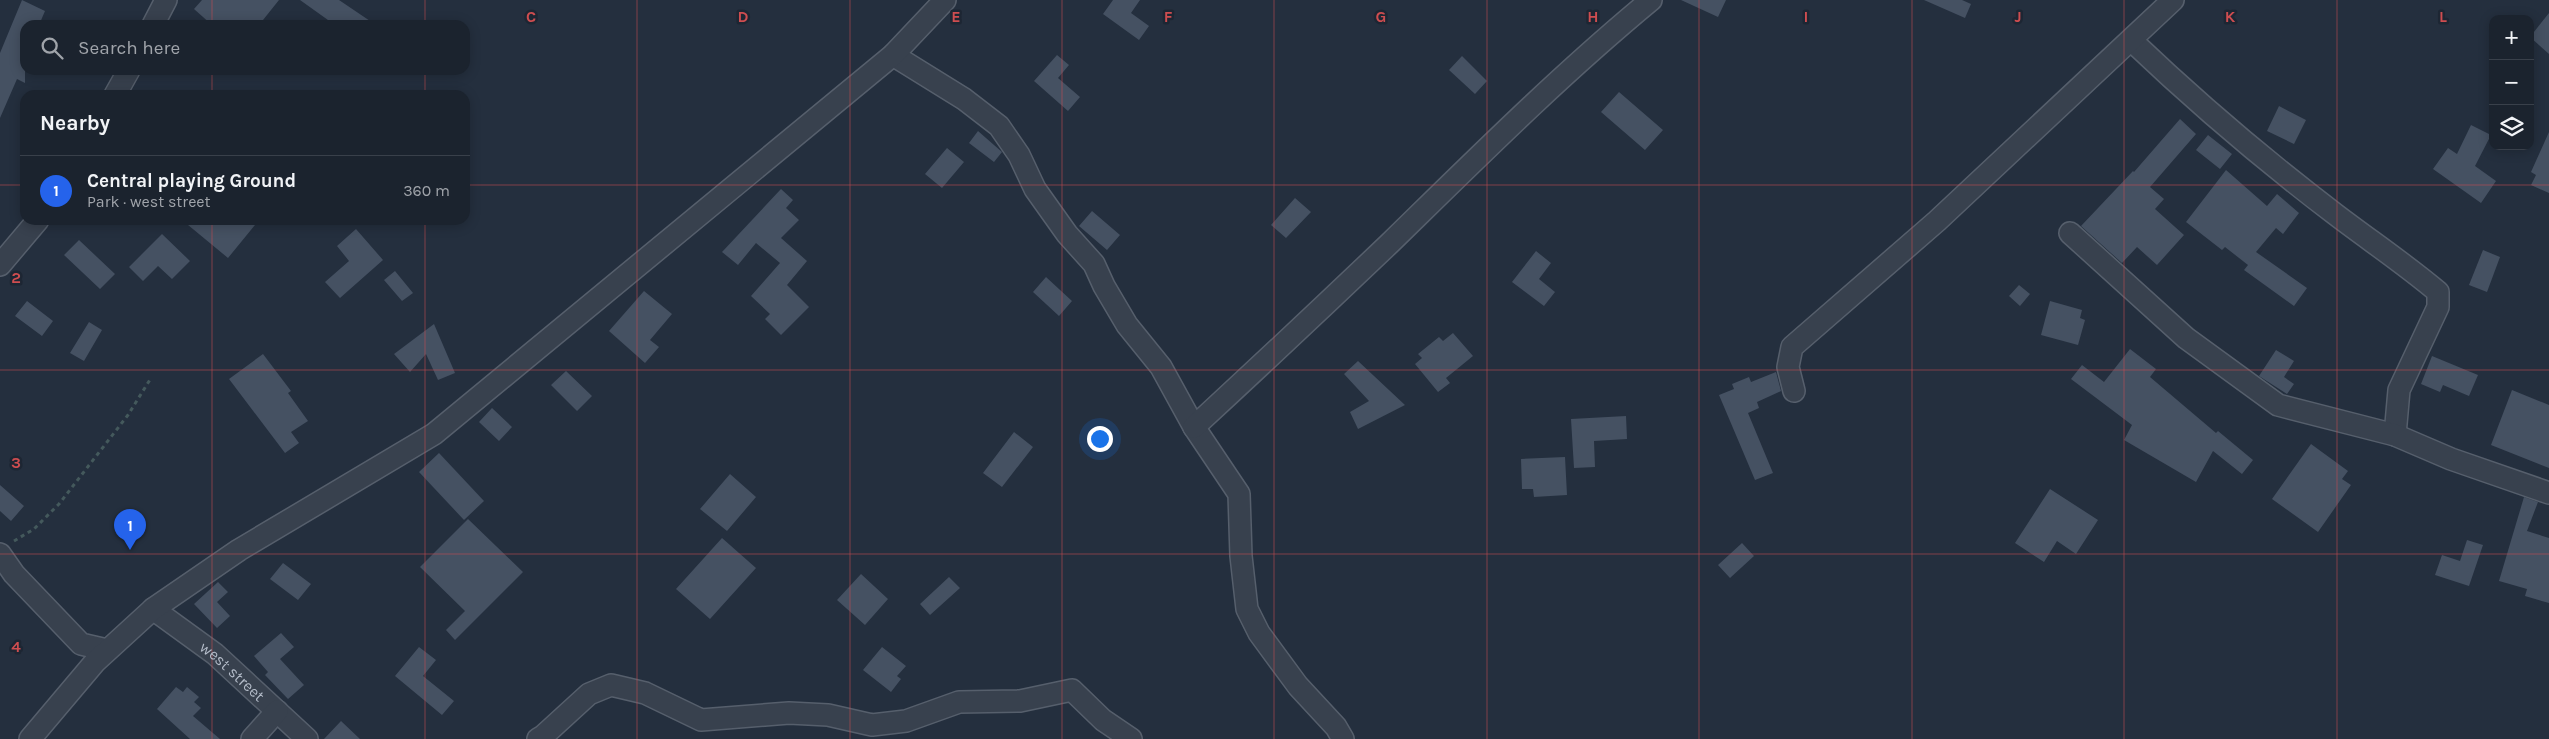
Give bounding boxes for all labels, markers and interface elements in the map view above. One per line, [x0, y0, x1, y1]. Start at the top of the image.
text: C [526, 7, 536, 26]
text: D [738, 7, 749, 26]
text: E [951, 7, 961, 26]
text: F [1164, 7, 1173, 26]
text: G [1376, 7, 1386, 26]
text: H [1587, 7, 1599, 26]
text: I [1804, 7, 1808, 26]
text: J [2014, 7, 2022, 26]
text: K [2225, 7, 2236, 26]
text: L [2439, 7, 2447, 26]
map controls [2489, 15, 2534, 150]
button: + [2489, 15, 2534, 60]
search box [20, 20, 470, 75]
icon: search [38, 34, 66, 62]
text: Search here [78, 37, 180, 59]
button: − [2489, 60, 2534, 105]
button: layers [2489, 105, 2534, 150]
text: Nearby [40, 111, 110, 135]
text: Central playing Ground [87, 170, 296, 192]
text: 1 [53, 181, 59, 200]
text: 360 m [403, 181, 450, 200]
text: Park · west street [87, 192, 211, 211]
text: 2 [11, 268, 21, 287]
your location [1087, 426, 1113, 452]
text: 3 [11, 453, 21, 472]
pin: 1 [114, 509, 146, 550]
text: 4 [11, 637, 21, 656]
street label: west street [196, 637, 269, 705]

